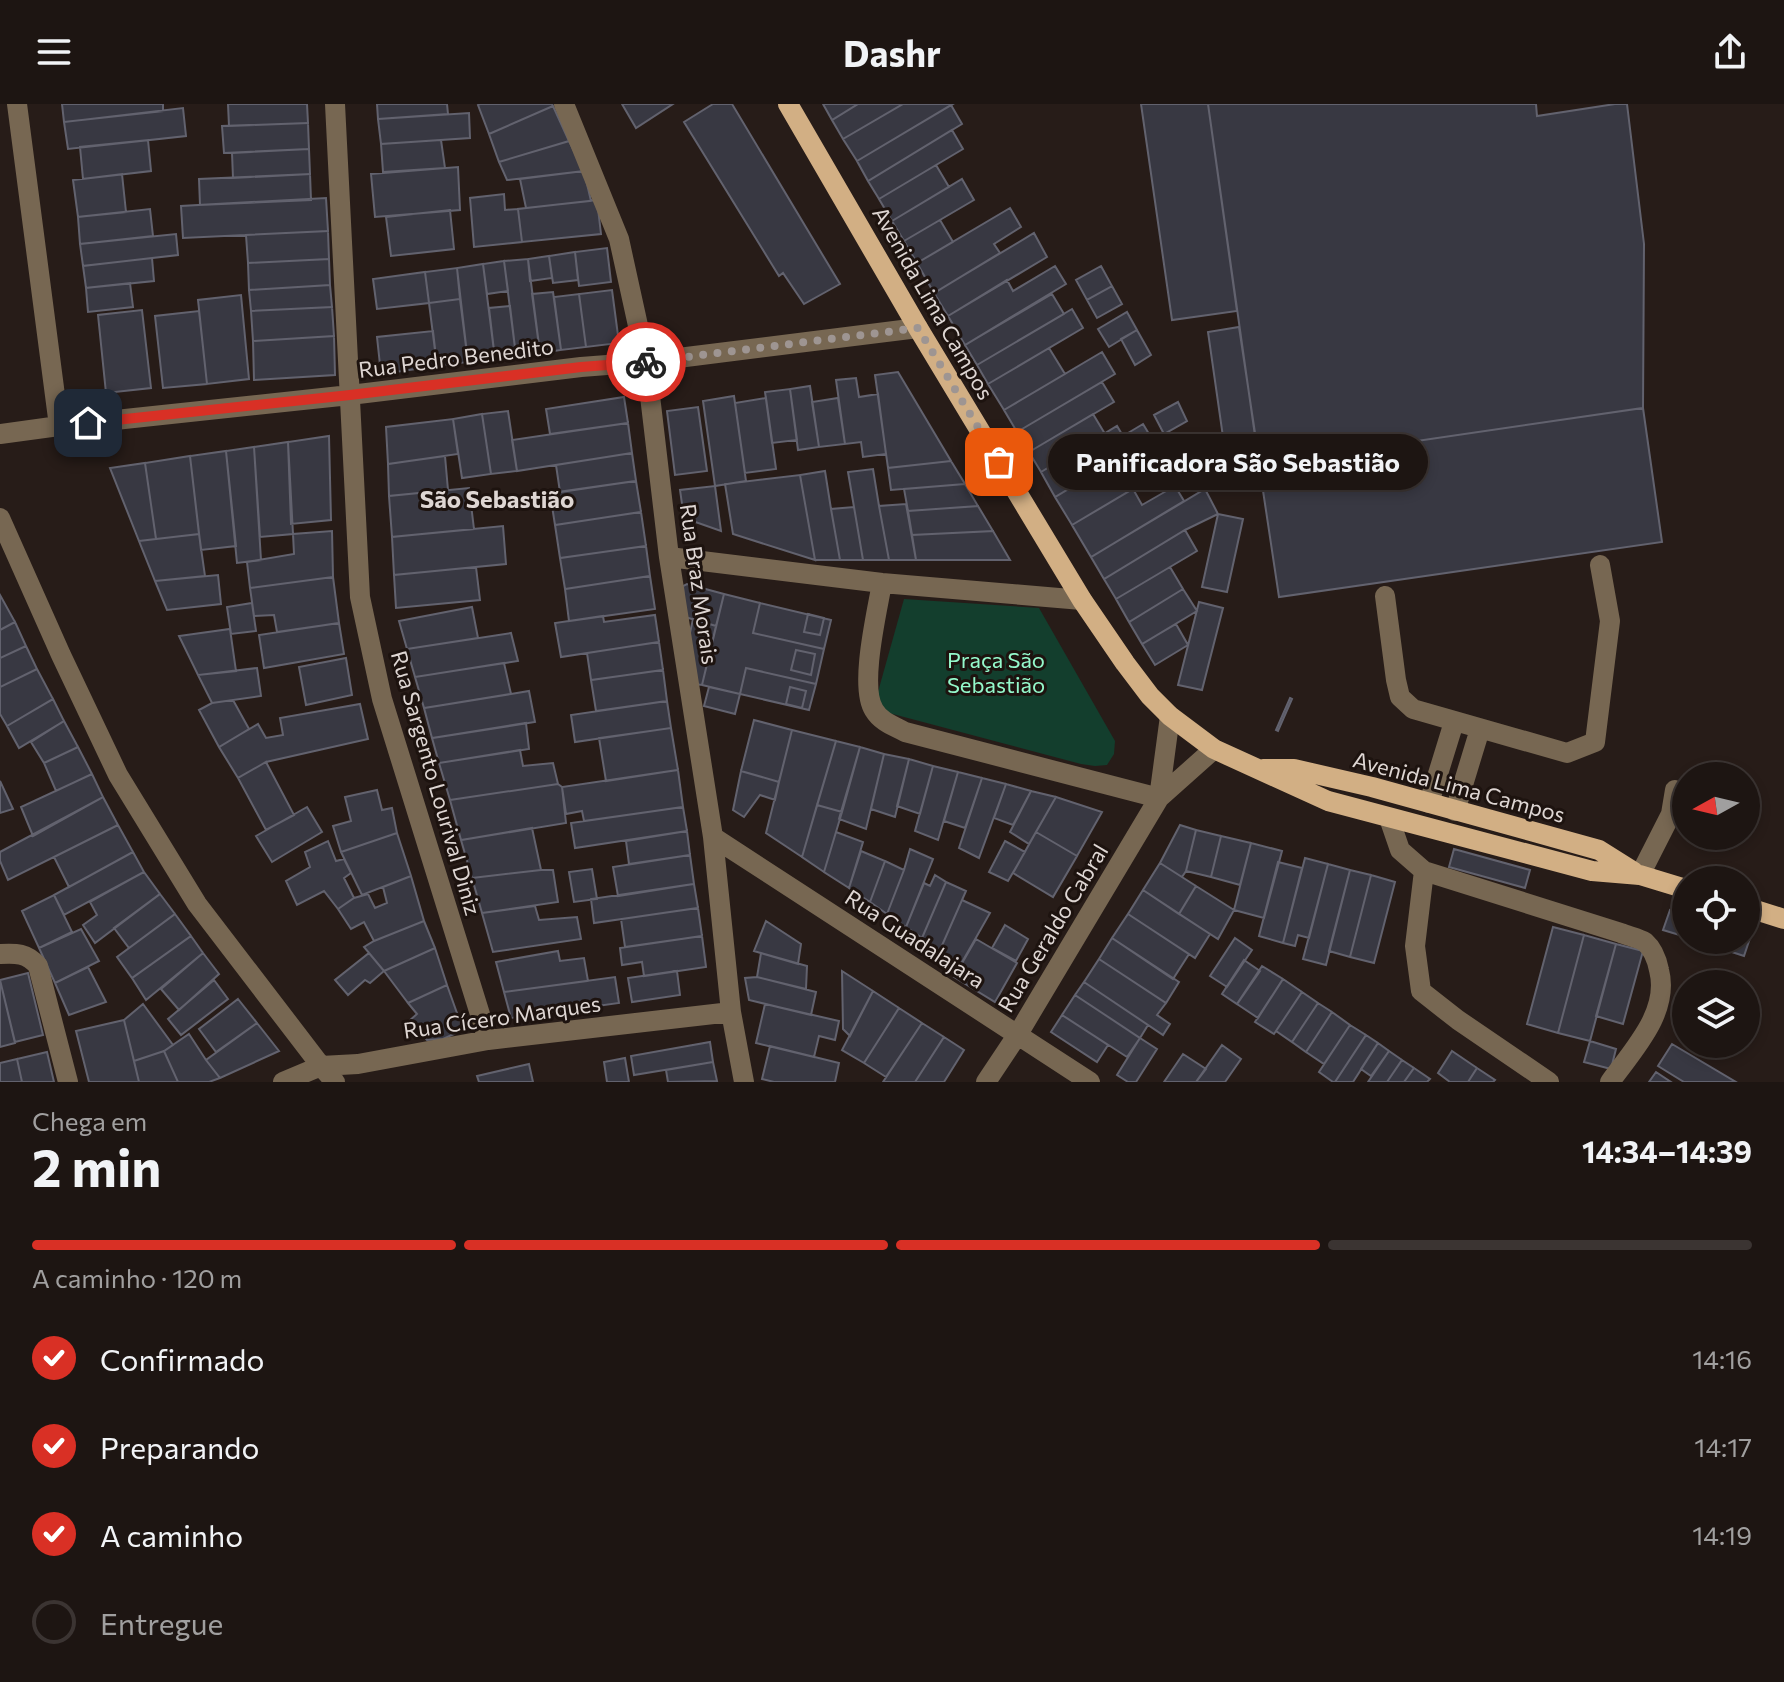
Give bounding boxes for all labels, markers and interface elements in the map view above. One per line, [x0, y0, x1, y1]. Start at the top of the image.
icon: menu [32, 30, 76, 74]
text: Dashr [843, 30, 941, 74]
icon: share [1708, 30, 1752, 74]
street label: Avenida Lima Campos [867, 201, 1000, 404]
courier [606, 322, 686, 402]
street label: Rua Pedro Benedito [357, 332, 555, 383]
icon: bike [624, 340, 668, 384]
pin [54, 389, 122, 457]
icon: home [66, 401, 110, 445]
pin [965, 428, 1033, 496]
callout: Panificadora São Sebastião [1047, 434, 1427, 490]
icon: bag [977, 440, 1021, 484]
text: Panificadora São Sebastião [1076, 446, 1400, 477]
district label: São Sebastião [420, 484, 574, 513]
street label: Rua Braz Morais [675, 502, 724, 666]
park label: Praça São Sebastião [947, 646, 1045, 698]
street label: Rua Sargento Lourival Diniz [386, 648, 487, 918]
street label: Avenida Lima Campos [1350, 745, 1568, 828]
north arrow [1672, 762, 1760, 850]
map controls [1672, 762, 1760, 1058]
street label: Rua Geraldo Cabral [992, 839, 1113, 1017]
button: locate [1672, 866, 1760, 954]
street label: Rua Guadalajara [840, 883, 990, 994]
button: layers [1672, 970, 1760, 1058]
street label: Rua Cícero Marques [401, 989, 602, 1044]
text: Chega em [32, 1105, 147, 1136]
text: 14:34–14:39 [1582, 1132, 1752, 1169]
text: 2 min [32, 1134, 161, 1198]
text: A caminho · 120 m [32, 1262, 242, 1293]
icon: check [32, 1336, 76, 1380]
text: Confirmado [100, 1340, 264, 1377]
text: 14:16 [1692, 1343, 1752, 1374]
icon: check [32, 1424, 76, 1468]
text: Preparando [100, 1428, 259, 1465]
text: 14:17 [1694, 1431, 1752, 1462]
icon: check [32, 1512, 76, 1556]
text: A caminho [100, 1516, 243, 1553]
text: 14:19 [1692, 1519, 1752, 1550]
text: Entregue [100, 1604, 223, 1641]

